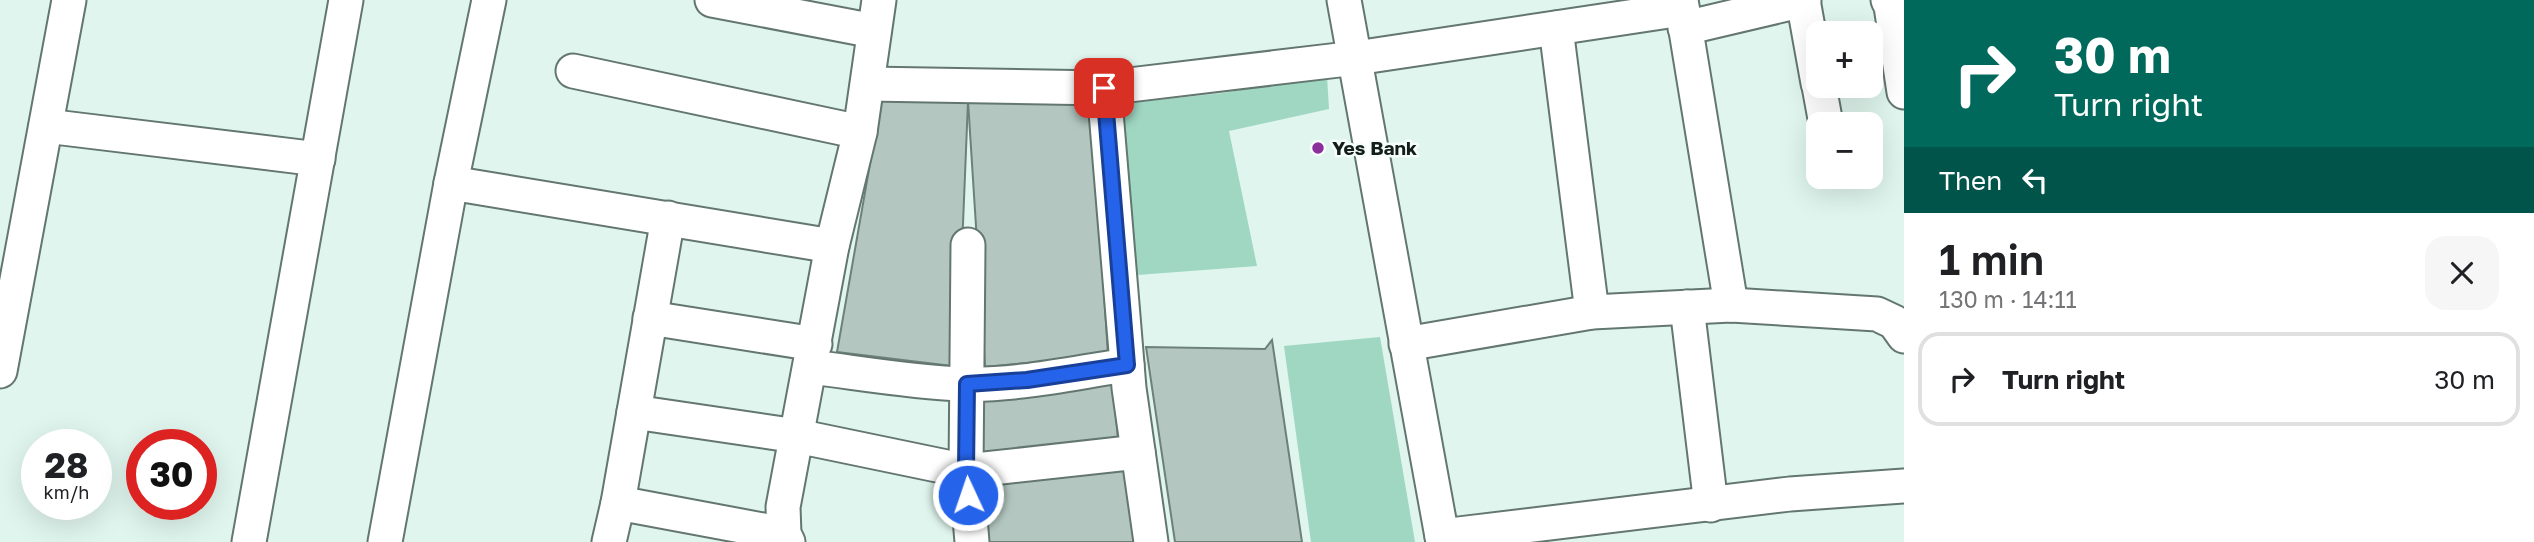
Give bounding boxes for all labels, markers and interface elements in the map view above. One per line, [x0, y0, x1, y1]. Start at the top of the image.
map controls [1806, 21, 1883, 189]
button: + [1806, 21, 1883, 98]
text: 30 m [2054, 25, 2171, 84]
icon: right [1939, 28, 2030, 119]
pin [1074, 58, 1134, 118]
icon: arrive [1085, 69, 1123, 107]
text: Turn right [2054, 85, 2203, 123]
button: − [1806, 112, 1883, 189]
place label: Yes Bank [1332, 136, 1417, 159]
marker: Yes Bank [1310, 140, 1326, 156]
icon: left [2016, 161, 2054, 199]
text: Then [1939, 165, 2002, 196]
text: 1 min [1939, 234, 2044, 284]
button: close [2425, 236, 2499, 310]
text: 130 m · 14:11 [1939, 285, 2077, 313]
icon: right [1943, 360, 1981, 398]
text: Turn right [2002, 364, 2125, 395]
text: 30 m [2434, 364, 2495, 395]
speed limit sign: 30 [126, 429, 217, 520]
text: 28 [45, 444, 88, 486]
position arrow [931, 458, 1005, 532]
text: km/h [44, 481, 89, 503]

